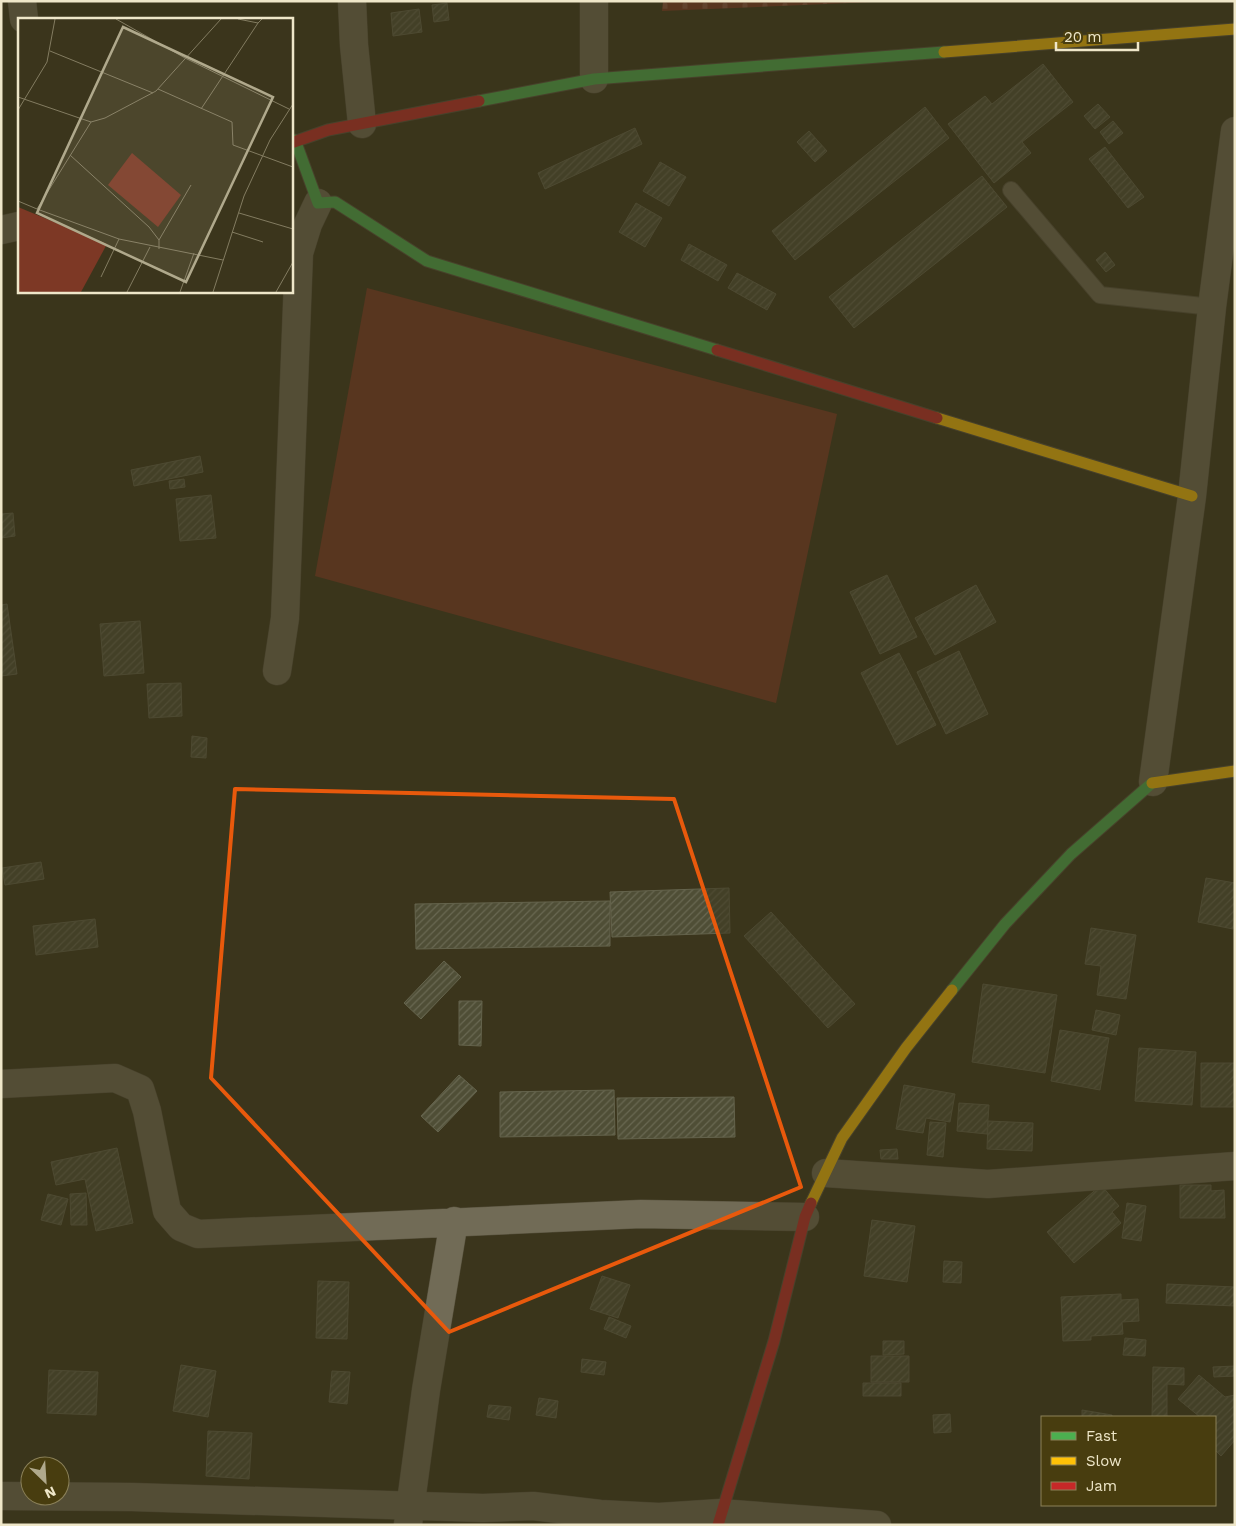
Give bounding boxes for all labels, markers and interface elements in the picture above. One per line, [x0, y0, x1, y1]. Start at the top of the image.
inset map [18, 18, 292, 292]
scale bar [1056, 20, 1138, 52]
text: 20 m [1064, 28, 1102, 46]
legend [1041, 1416, 1216, 1506]
text: Fast [1086, 1427, 1118, 1445]
text: Slow [1086, 1452, 1122, 1470]
north arrow [20, 1456, 70, 1506]
text: Jam [1086, 1477, 1117, 1495]
text: N [42, 1483, 59, 1502]

